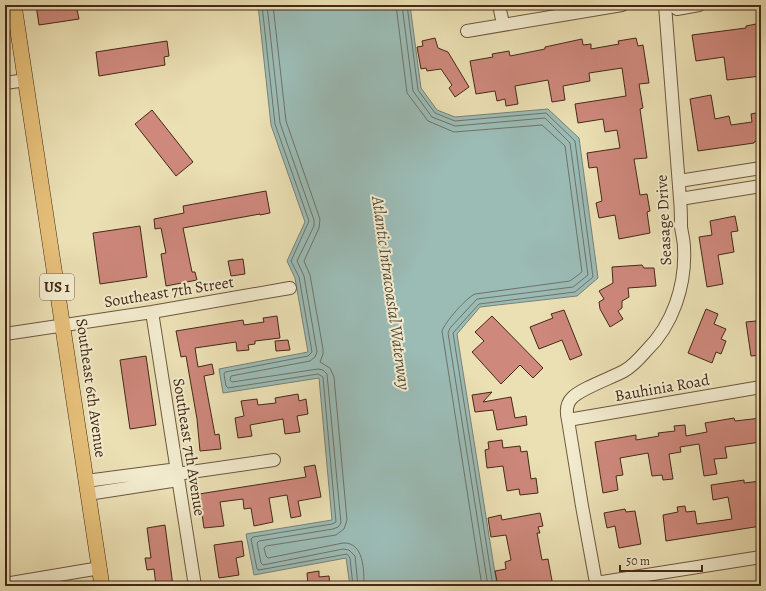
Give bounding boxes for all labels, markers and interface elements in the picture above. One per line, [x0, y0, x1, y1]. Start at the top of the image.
street label: Seasage Drive [651, 174, 677, 266]
water label: Atlantic Intracoastal Waterway [366, 194, 416, 392]
street label: Southeast 7th Street [103, 271, 235, 313]
road number: US 1 [40, 274, 74, 300]
street label: Southeast 6th Avenue [70, 317, 112, 459]
street label: Bauhinia Road [613, 369, 712, 407]
street label: Southeast 7th Avenue [167, 376, 211, 518]
scale bar [620, 547, 702, 573]
text: 50 m [626, 553, 650, 569]

